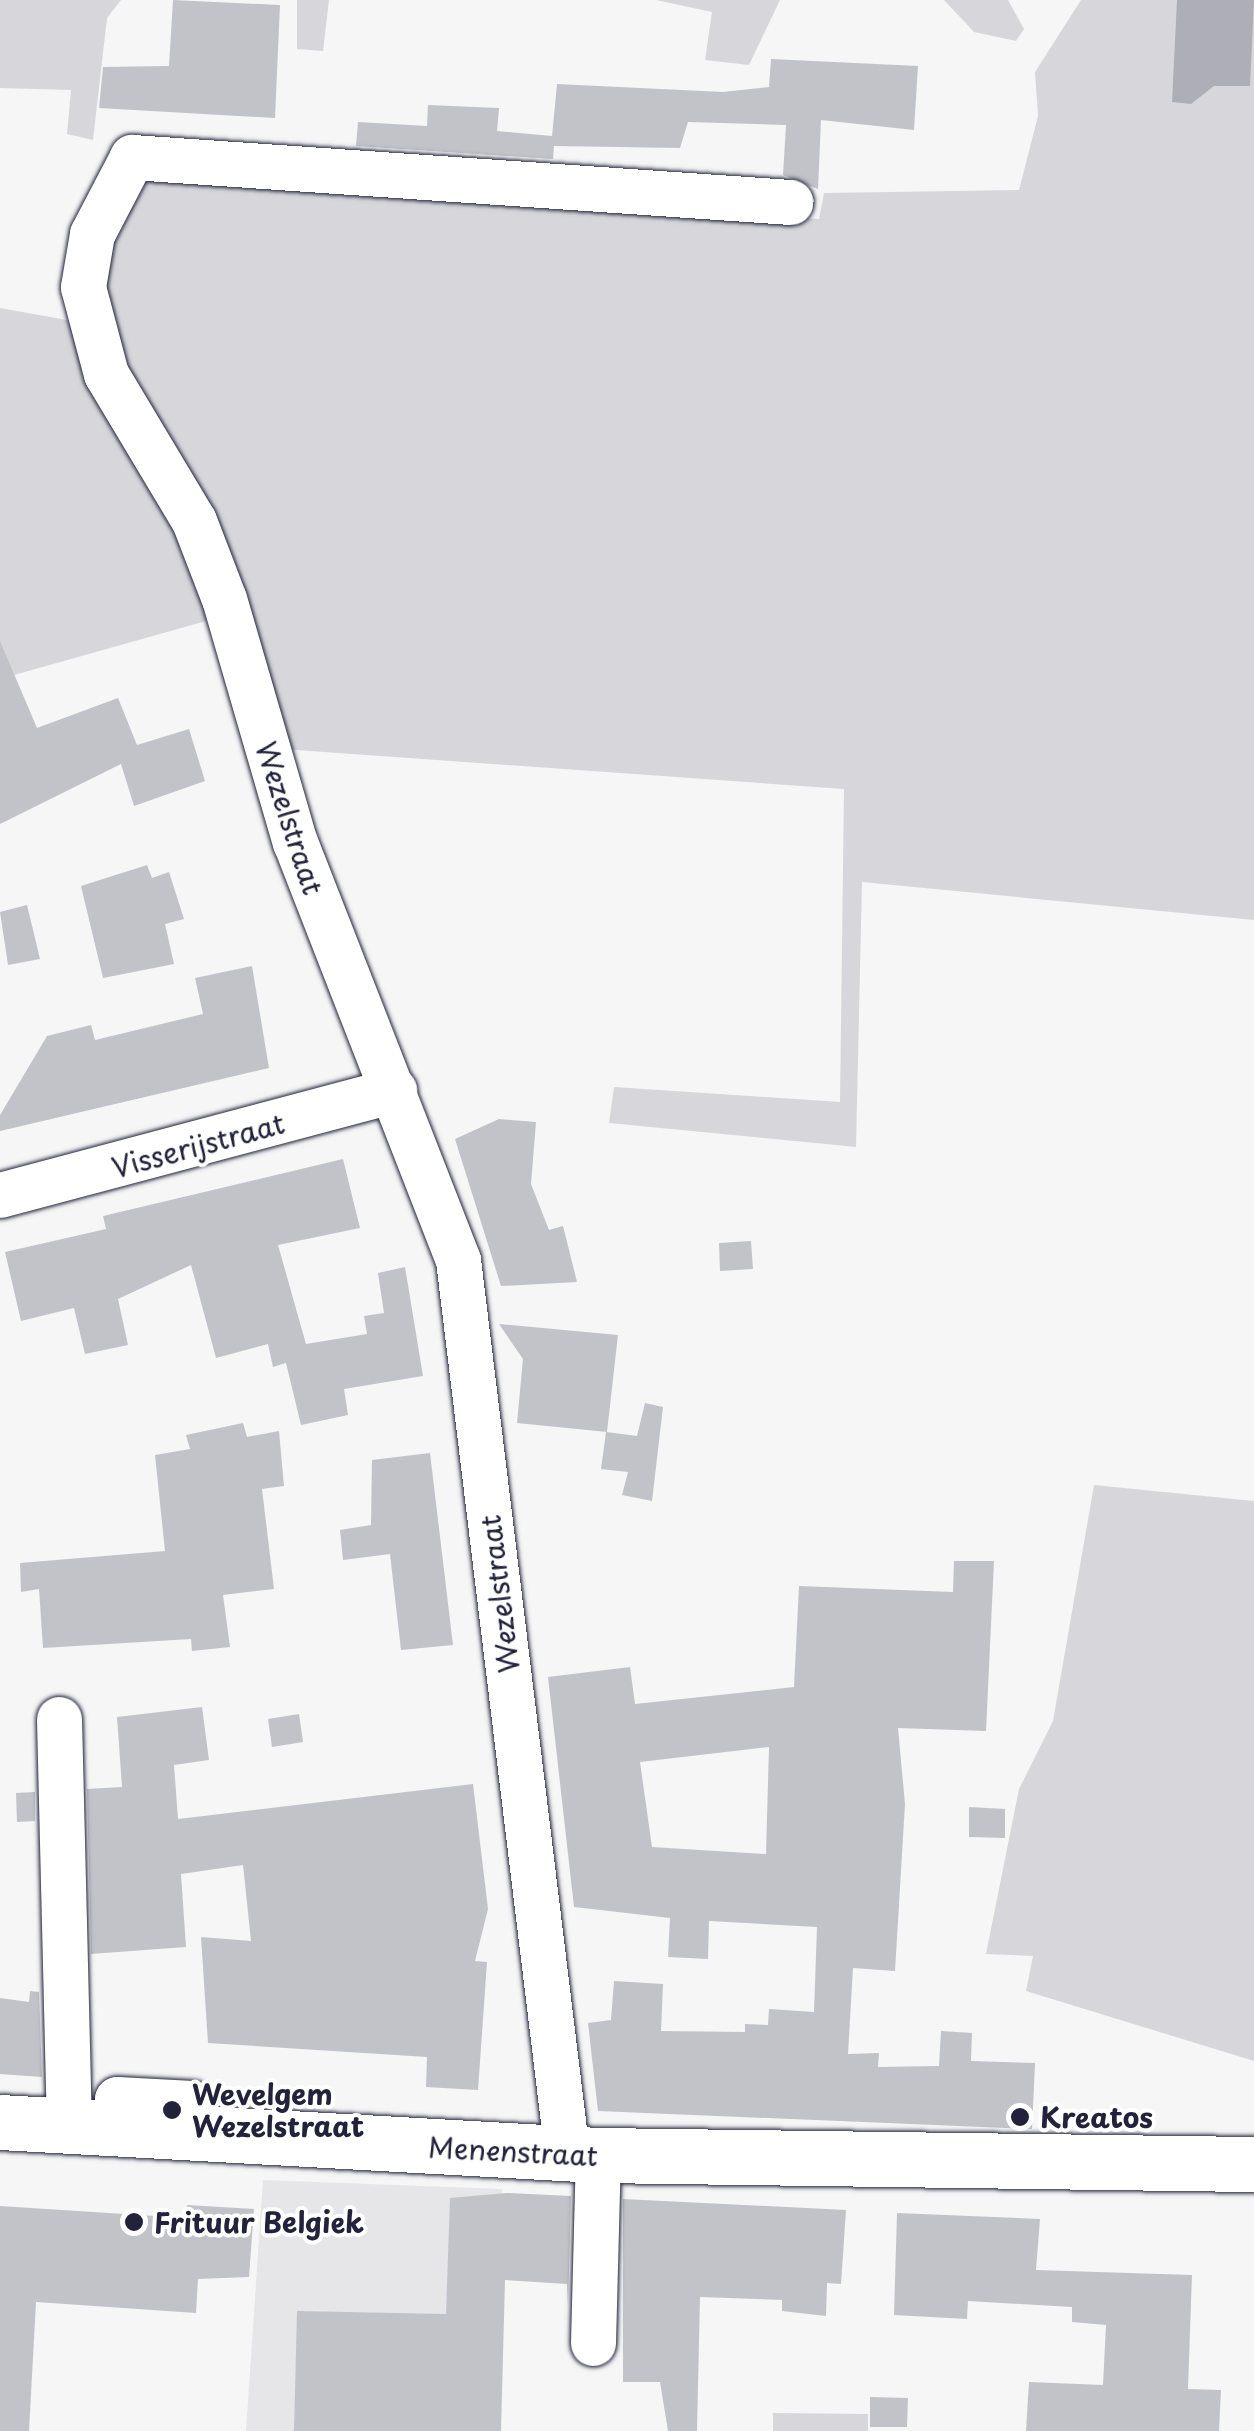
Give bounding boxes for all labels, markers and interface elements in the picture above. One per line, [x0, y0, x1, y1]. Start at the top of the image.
street label: Wezelstraat [249, 737, 331, 899]
street label: Visserijstraat [108, 1106, 288, 1184]
street label: Wezelstraat [473, 1513, 525, 1675]
place label: Wevelgem Wezelstraat [192, 2077, 364, 2143]
marker: Wevelgem Wezelstraat [161, 2099, 183, 2121]
place label: Kreatos [1040, 2100, 1153, 2134]
marker: Kreatos [1009, 2106, 1031, 2128]
street label: Menenstraat [427, 2130, 599, 2172]
place label: Frituur Belgiek [154, 2205, 365, 2239]
marker: Frituur Belgiek [123, 2211, 145, 2233]

